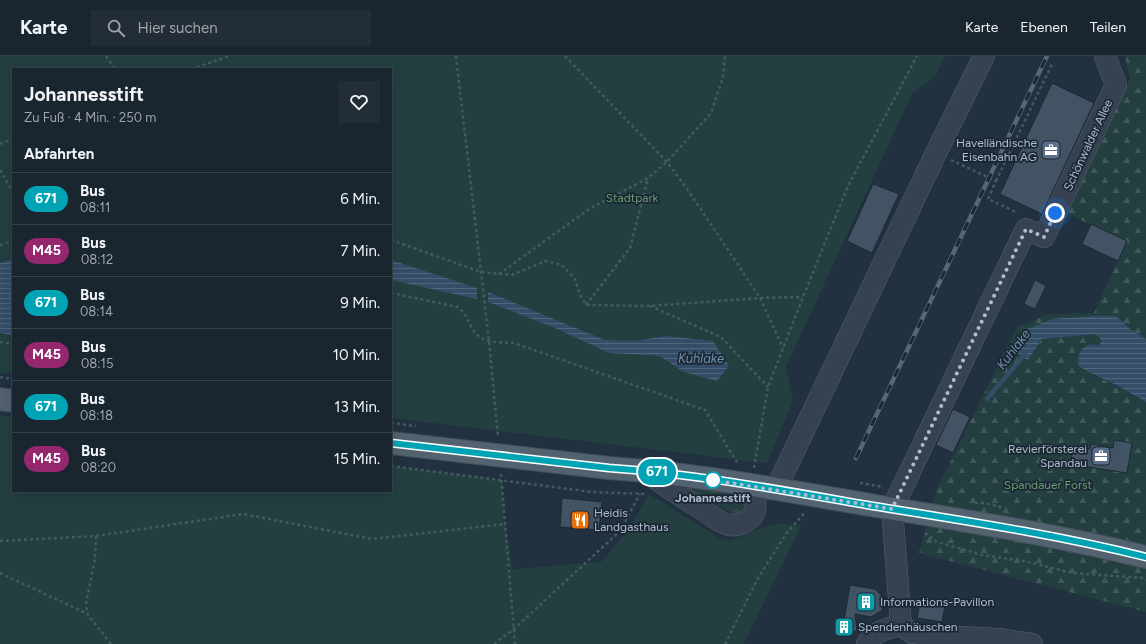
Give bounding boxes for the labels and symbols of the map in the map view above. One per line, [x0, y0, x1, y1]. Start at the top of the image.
street label: Schönwalder Allee [1061, 97, 1116, 193]
place label: Havelländische Eisenbahn AG [956, 136, 1037, 164]
office icon: Havelländische Eisenbahn AG [1040, 139, 1062, 161]
park label: Stadtpark [606, 191, 659, 205]
your location [1045, 203, 1065, 223]
water label: Kuhlake [994, 326, 1033, 372]
water label: Kuhlake [678, 351, 724, 366]
place label: Revierförsterei Spandau [1008, 442, 1087, 470]
office icon: Revierförsterei Spandau [1090, 445, 1112, 467]
line badge: 671 [634, 459, 680, 485]
marker: Johannesstift [704, 471, 722, 489]
park label: Spandauer Forst [1004, 478, 1093, 492]
place label: Johannesstift [675, 491, 751, 505]
place label: Heidis Landgasthaus [594, 506, 669, 534]
restaurant icon: Heidis Landgasthaus [569, 509, 591, 531]
building icon: Informations-Pavillon [855, 591, 877, 613]
place label: Informations-Pavillon [880, 595, 994, 609]
building icon: Spendenhäuschen [833, 616, 855, 638]
place label: Spendenhäuschen [858, 620, 958, 634]

